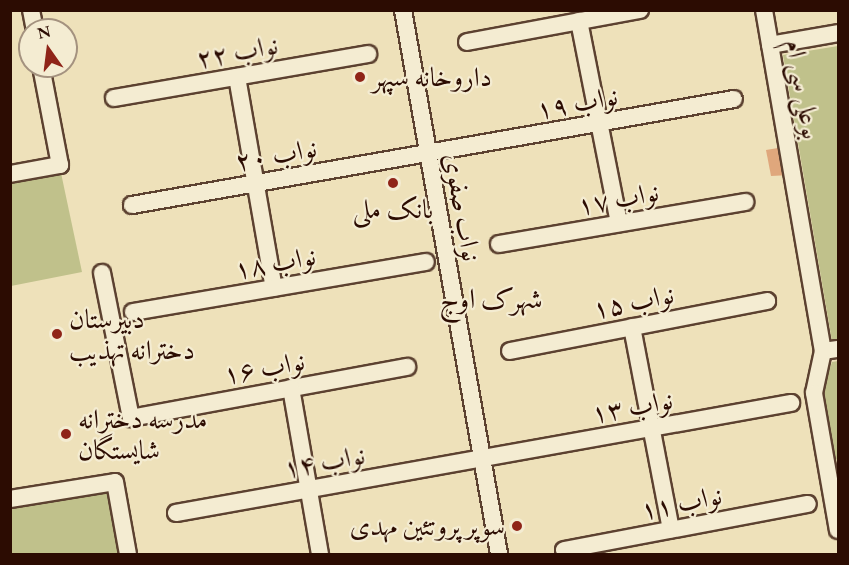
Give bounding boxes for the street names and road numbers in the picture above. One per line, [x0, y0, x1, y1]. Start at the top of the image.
street label: نواب ۲۲ [194, 28, 280, 74]
street label: بوعلی سی ام [779, 37, 829, 141]
street label: نواب ۱۹ [534, 79, 620, 125]
street label: نواب ۲۰ [233, 131, 319, 177]
street label: نواب صفوی [438, 150, 488, 264]
street label: نواب ۱۷ [575, 175, 661, 221]
street label: نواب ۱۸ [232, 239, 318, 285]
street label: نواب ۱۵ [590, 277, 676, 325]
street label: نواب ۱۶ [221, 344, 307, 390]
street label: نواب ۱۳ [589, 383, 675, 429]
street label: نواب ۱۴ [281, 438, 367, 484]
street label: نواب ۱۱ [638, 478, 724, 526]

